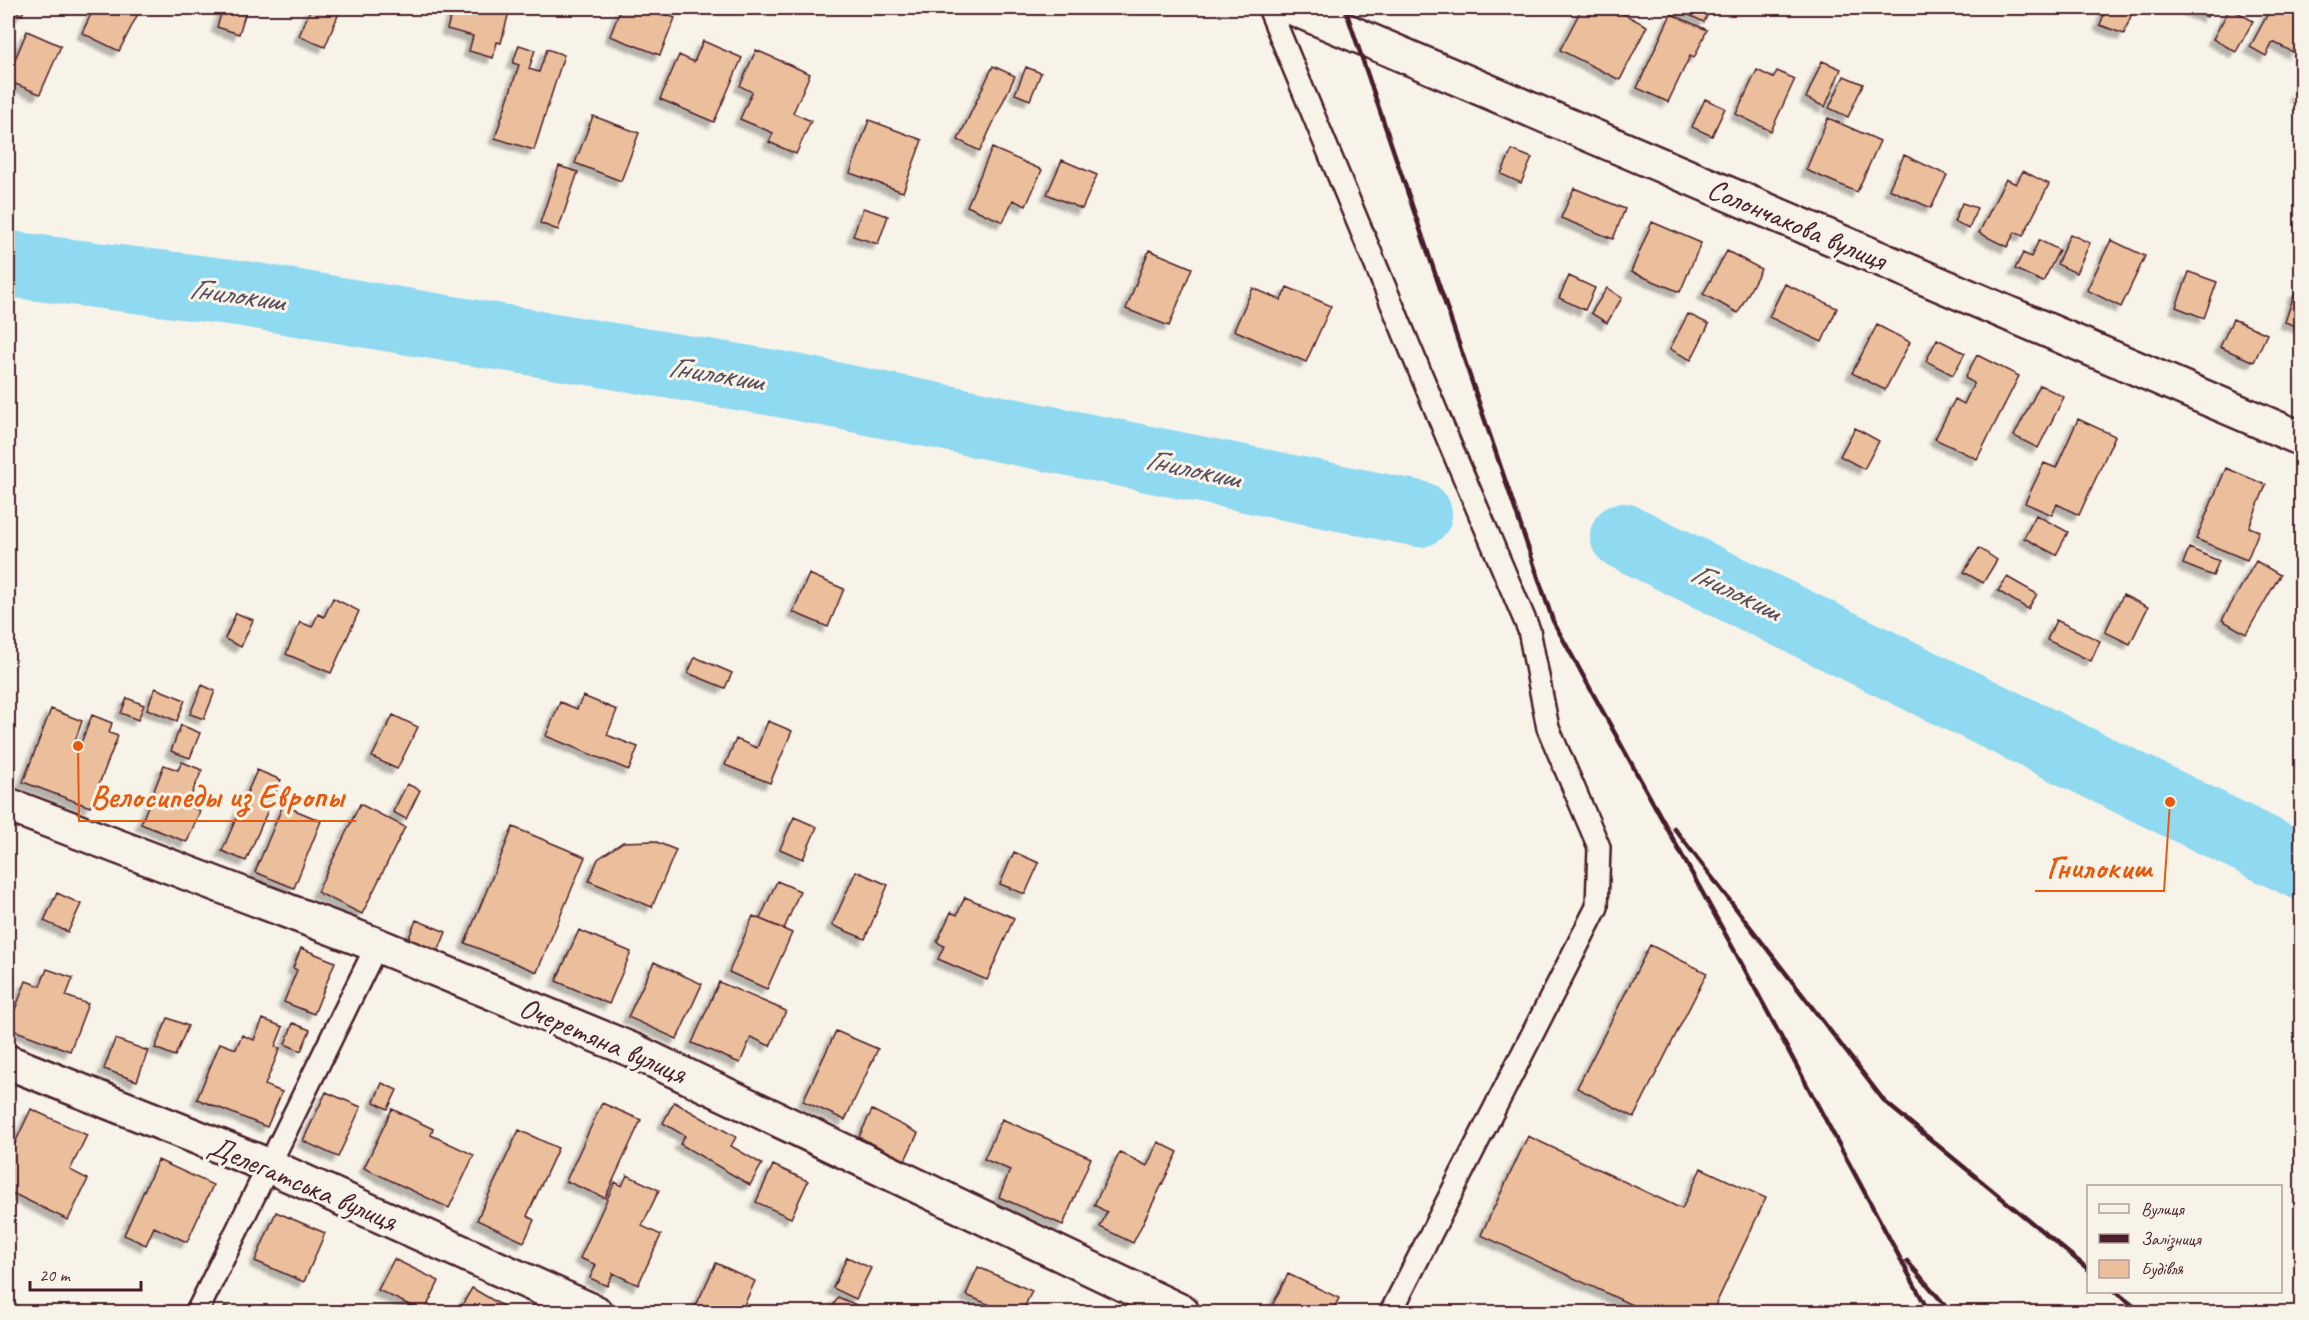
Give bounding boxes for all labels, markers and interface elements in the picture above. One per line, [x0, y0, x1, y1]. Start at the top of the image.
street label: Солончакова вулиця [1702, 169, 1894, 280]
water label: Гнилокиш [187, 267, 290, 321]
water label: Гнилокиш [666, 345, 770, 401]
water label: Гнилокиш [1142, 438, 1247, 499]
water label: Гнилокиш [1684, 552, 1791, 632]
callout: Велосипеды из Европы [79, 771, 356, 821]
text: Велосипеды из Европы [90, 776, 346, 818]
callout: Гнилокиш [2035, 841, 2164, 891]
text: Гнилокиш [2047, 847, 2154, 888]
street label: Очеретяна вулиця [514, 988, 693, 1093]
street label: Делегатська вулиця [203, 1126, 404, 1240]
legend [2087, 1185, 2282, 1293]
text: Вулиця [2141, 1198, 2185, 1220]
text: Залізниця [2141, 1228, 2202, 1251]
scale bar [30, 1254, 141, 1292]
text: Будівля [2141, 1258, 2184, 1280]
text: 20 m [39, 1264, 72, 1286]

